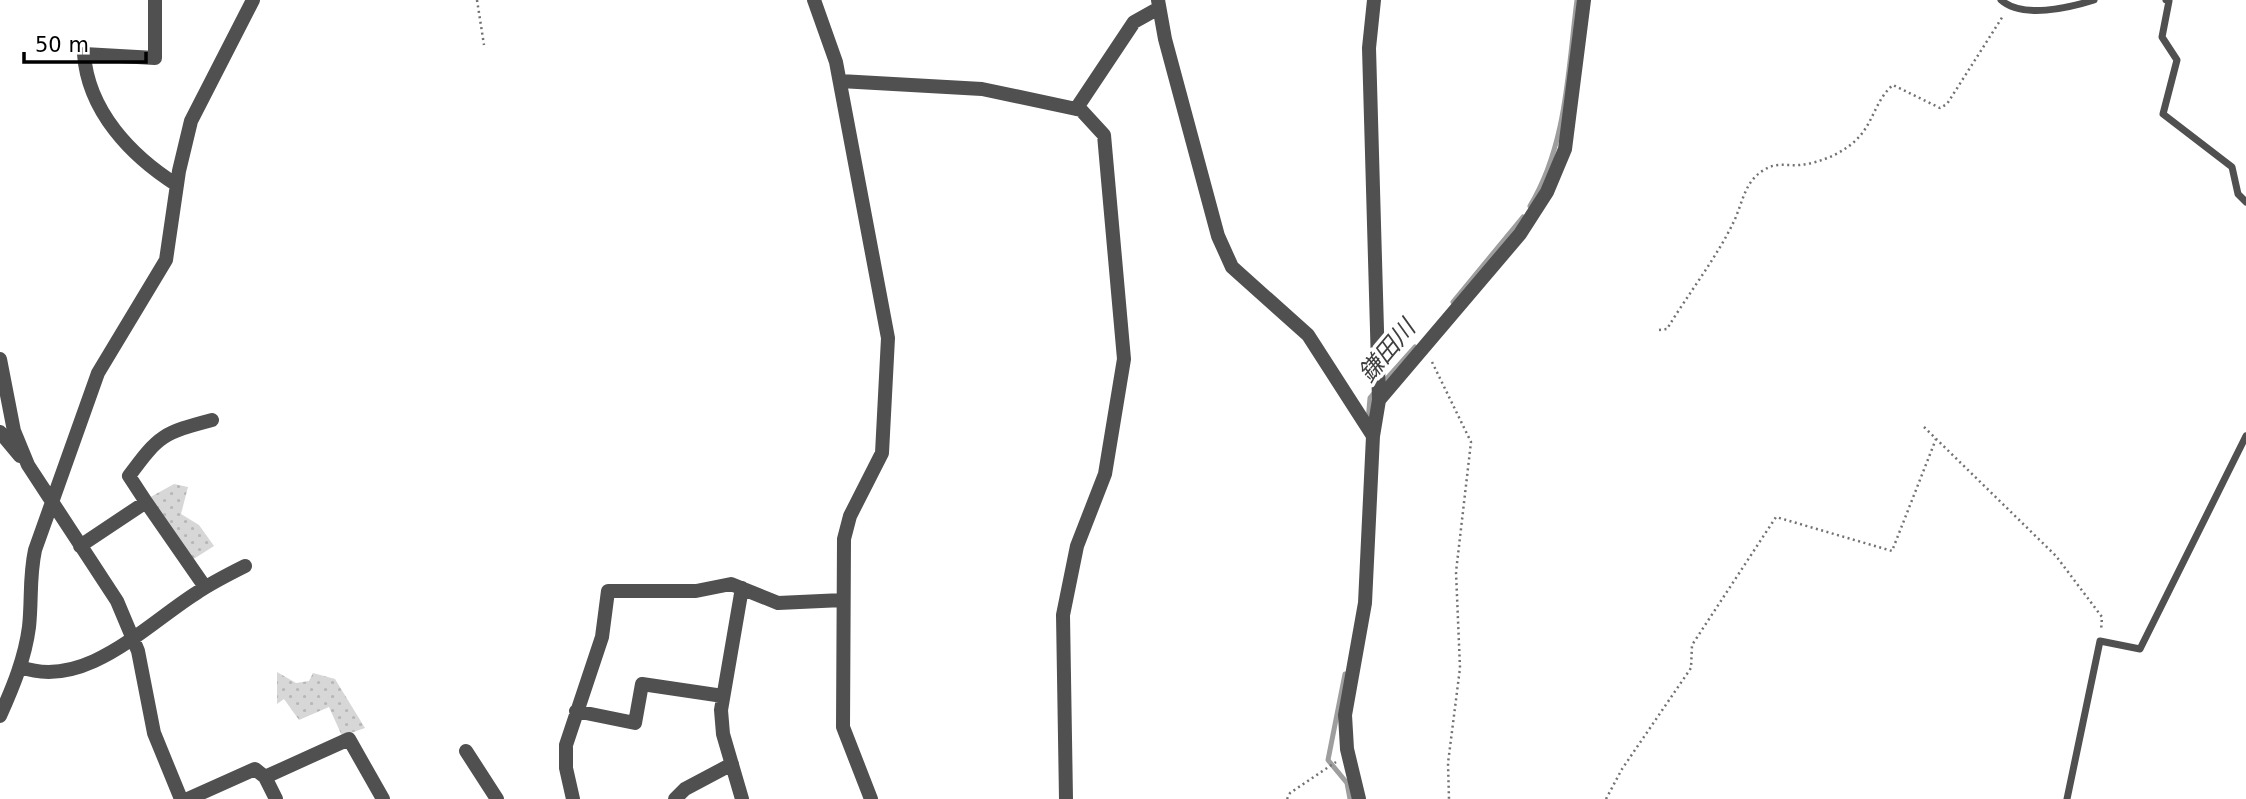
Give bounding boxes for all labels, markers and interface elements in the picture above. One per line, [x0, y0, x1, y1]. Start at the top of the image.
scale bar [24, 21, 147, 65]
text: 50 m [35, 33, 89, 57]
water label: 鎌田川 [1353, 312, 1423, 388]

